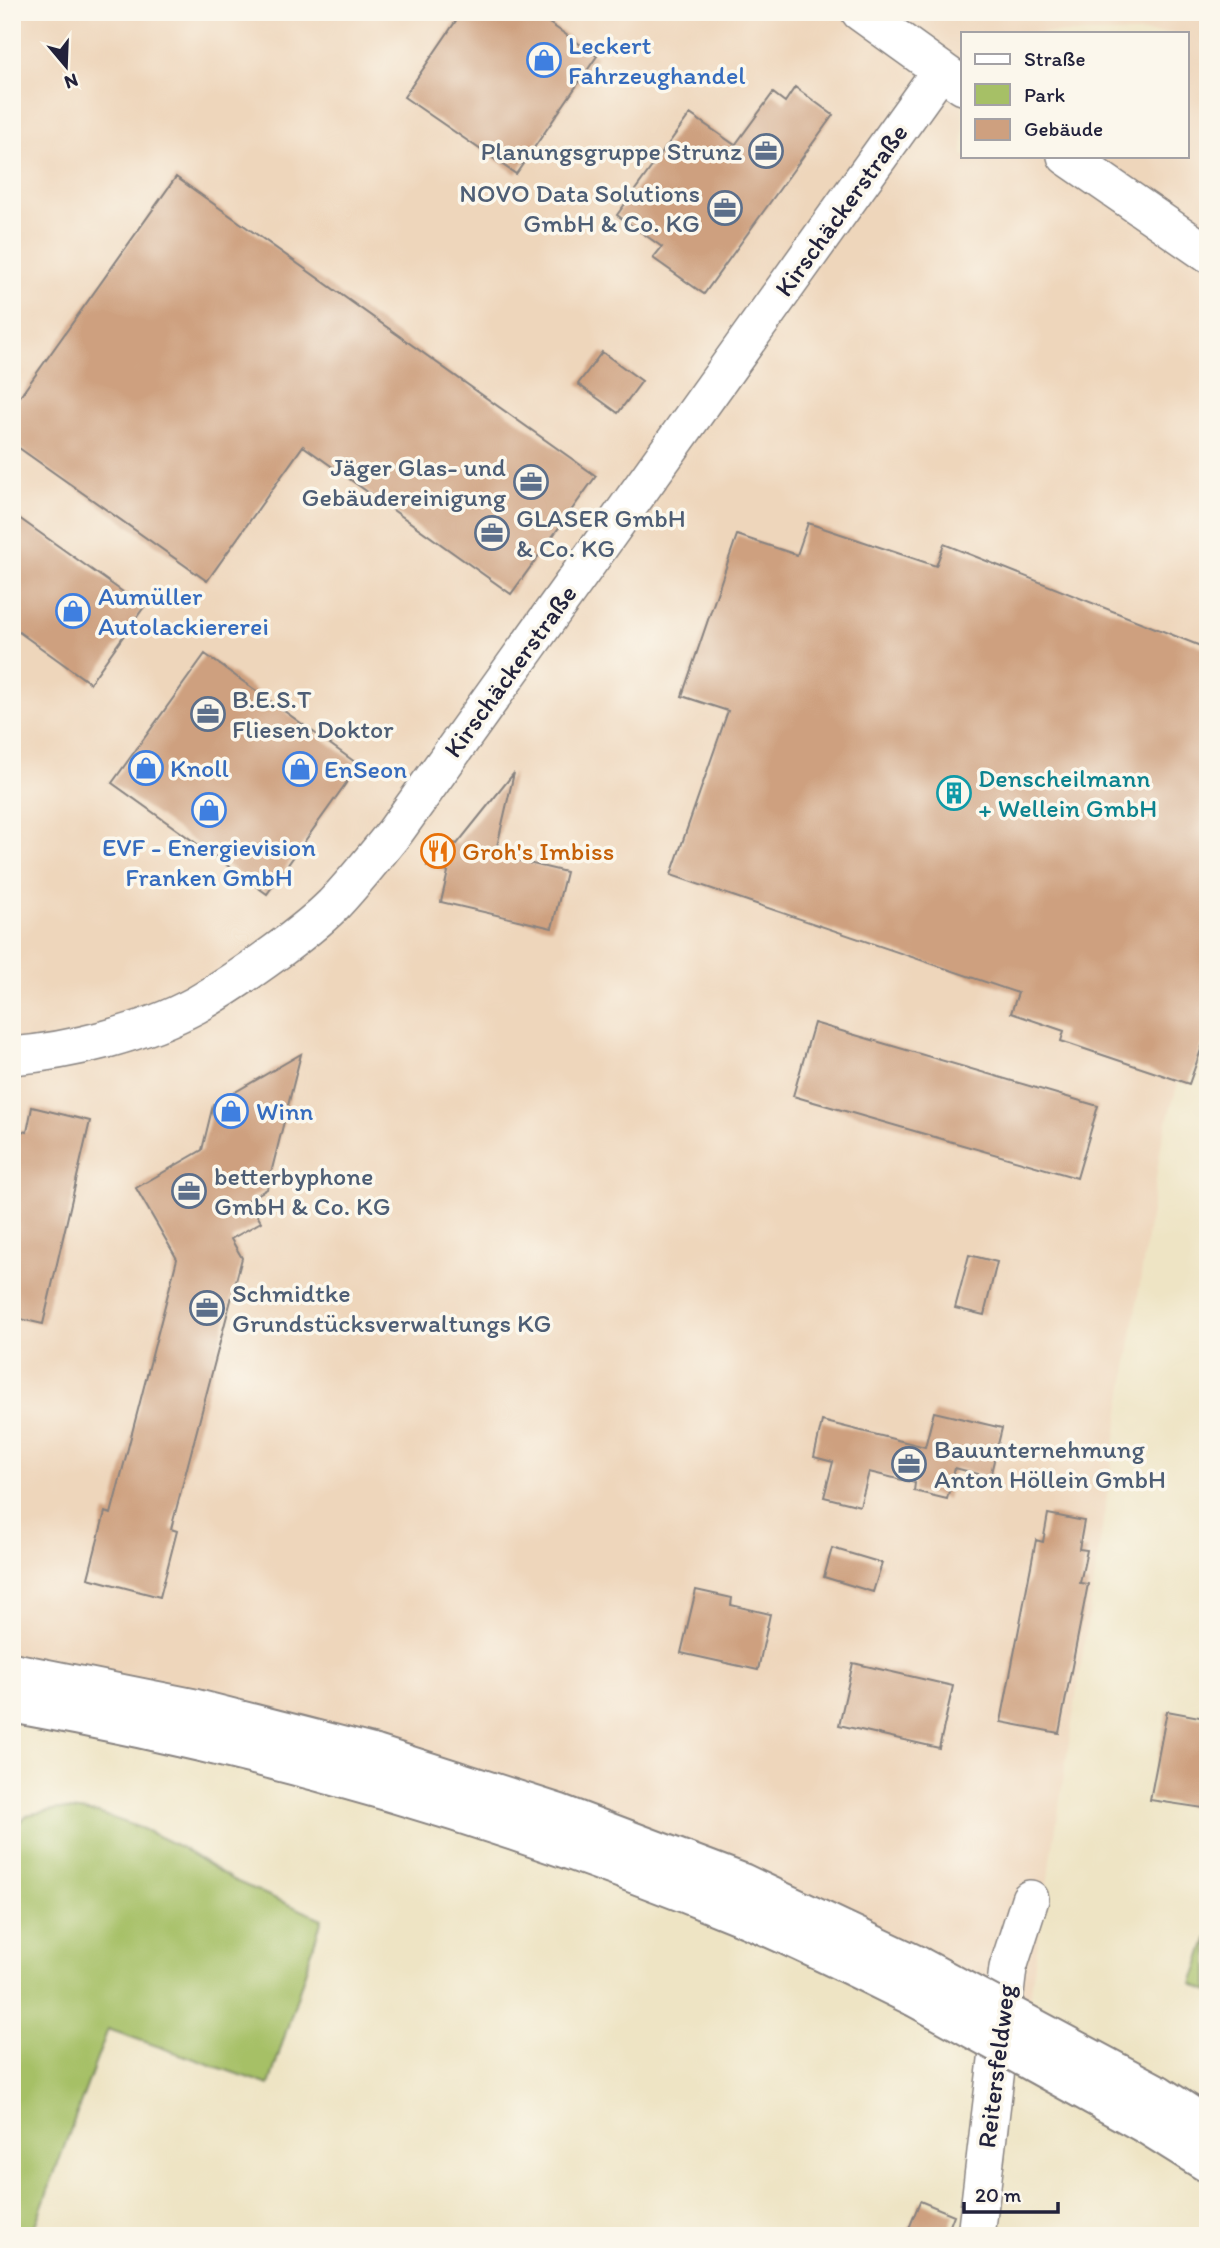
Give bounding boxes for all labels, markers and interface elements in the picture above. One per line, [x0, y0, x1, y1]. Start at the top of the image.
place label: Leckert Fahrzeughandel [568, 29, 746, 91]
north arrow [32, 32, 102, 102]
legend [961, 32, 1188, 158]
shop icon: Leckert Fahrzeughandel [525, 41, 563, 79]
text: Straße [1024, 46, 1085, 71]
text: N [62, 69, 81, 95]
text: Park [1024, 82, 1066, 107]
text: Gebäude [1024, 116, 1103, 141]
street label: Kirschäckerstraße [768, 117, 914, 303]
office icon: Planungsgruppe Strunz [747, 132, 785, 170]
place label: Planungsgruppe Strunz [480, 135, 742, 167]
place label: NOVO Data Solutions GmbH & Co. KG [459, 177, 700, 239]
office icon: NOVO Data Solutions GmbH & Co. KG [706, 189, 744, 227]
place label: Jäger Glas- und Gebäudereinigung [302, 451, 507, 513]
office icon: Jäger Glas- und Gebäudereinigung [512, 463, 550, 501]
place label: GLASER GmbH & Co. KG [516, 502, 686, 564]
office icon: GLASER GmbH & Co. KG [473, 514, 511, 552]
street label: Kirschäckerstraße [437, 578, 583, 764]
place label: Aumüller Autolackiererei [98, 580, 269, 642]
shop icon: Aumüller Autolackiererei [54, 592, 92, 630]
place label: B.E.S.T Fliesen Doktor [232, 683, 394, 745]
office icon: B.E.S.T Fliesen Doktor [189, 695, 227, 733]
shop icon: Knoll [127, 749, 165, 787]
shop icon: EnSeon [281, 750, 319, 788]
place label: Knoll [170, 752, 229, 784]
place label: EnSeon [324, 753, 407, 785]
place label: Denscheilmann + Wellein GmbH [978, 762, 1157, 824]
building icon: Denscheilmann + Wellein GmbH [935, 774, 973, 812]
shop icon: EVF - Energievision Franken GmbH [190, 791, 228, 829]
place label: EVF - Energievision Franken GmbH [102, 831, 316, 893]
restaurant icon: Groh's Imbiss [419, 832, 457, 870]
place label: Groh's Imbiss [462, 835, 614, 867]
shop icon: Winn [212, 1092, 250, 1130]
place label: Winn [256, 1095, 314, 1127]
place label: betterbyphone GmbH & Co. KG [214, 1160, 391, 1222]
office icon: betterbyphone GmbH & Co. KG [170, 1172, 208, 1210]
place label: Schmidtke Grundstücksverwaltungs KG [232, 1277, 552, 1339]
office icon: Schmidtke Grundstücksverwaltungs KG [188, 1289, 226, 1327]
place label: Bauunternehmung Anton Höllein GmbH [934, 1433, 1166, 1495]
office icon: Bauunternehmung Anton Höllein GmbH [890, 1445, 928, 1483]
street label: Reitersfeldweg [970, 1981, 1022, 2150]
scale bar [964, 2171, 1059, 2215]
text: 20 m [975, 2182, 1022, 2207]

